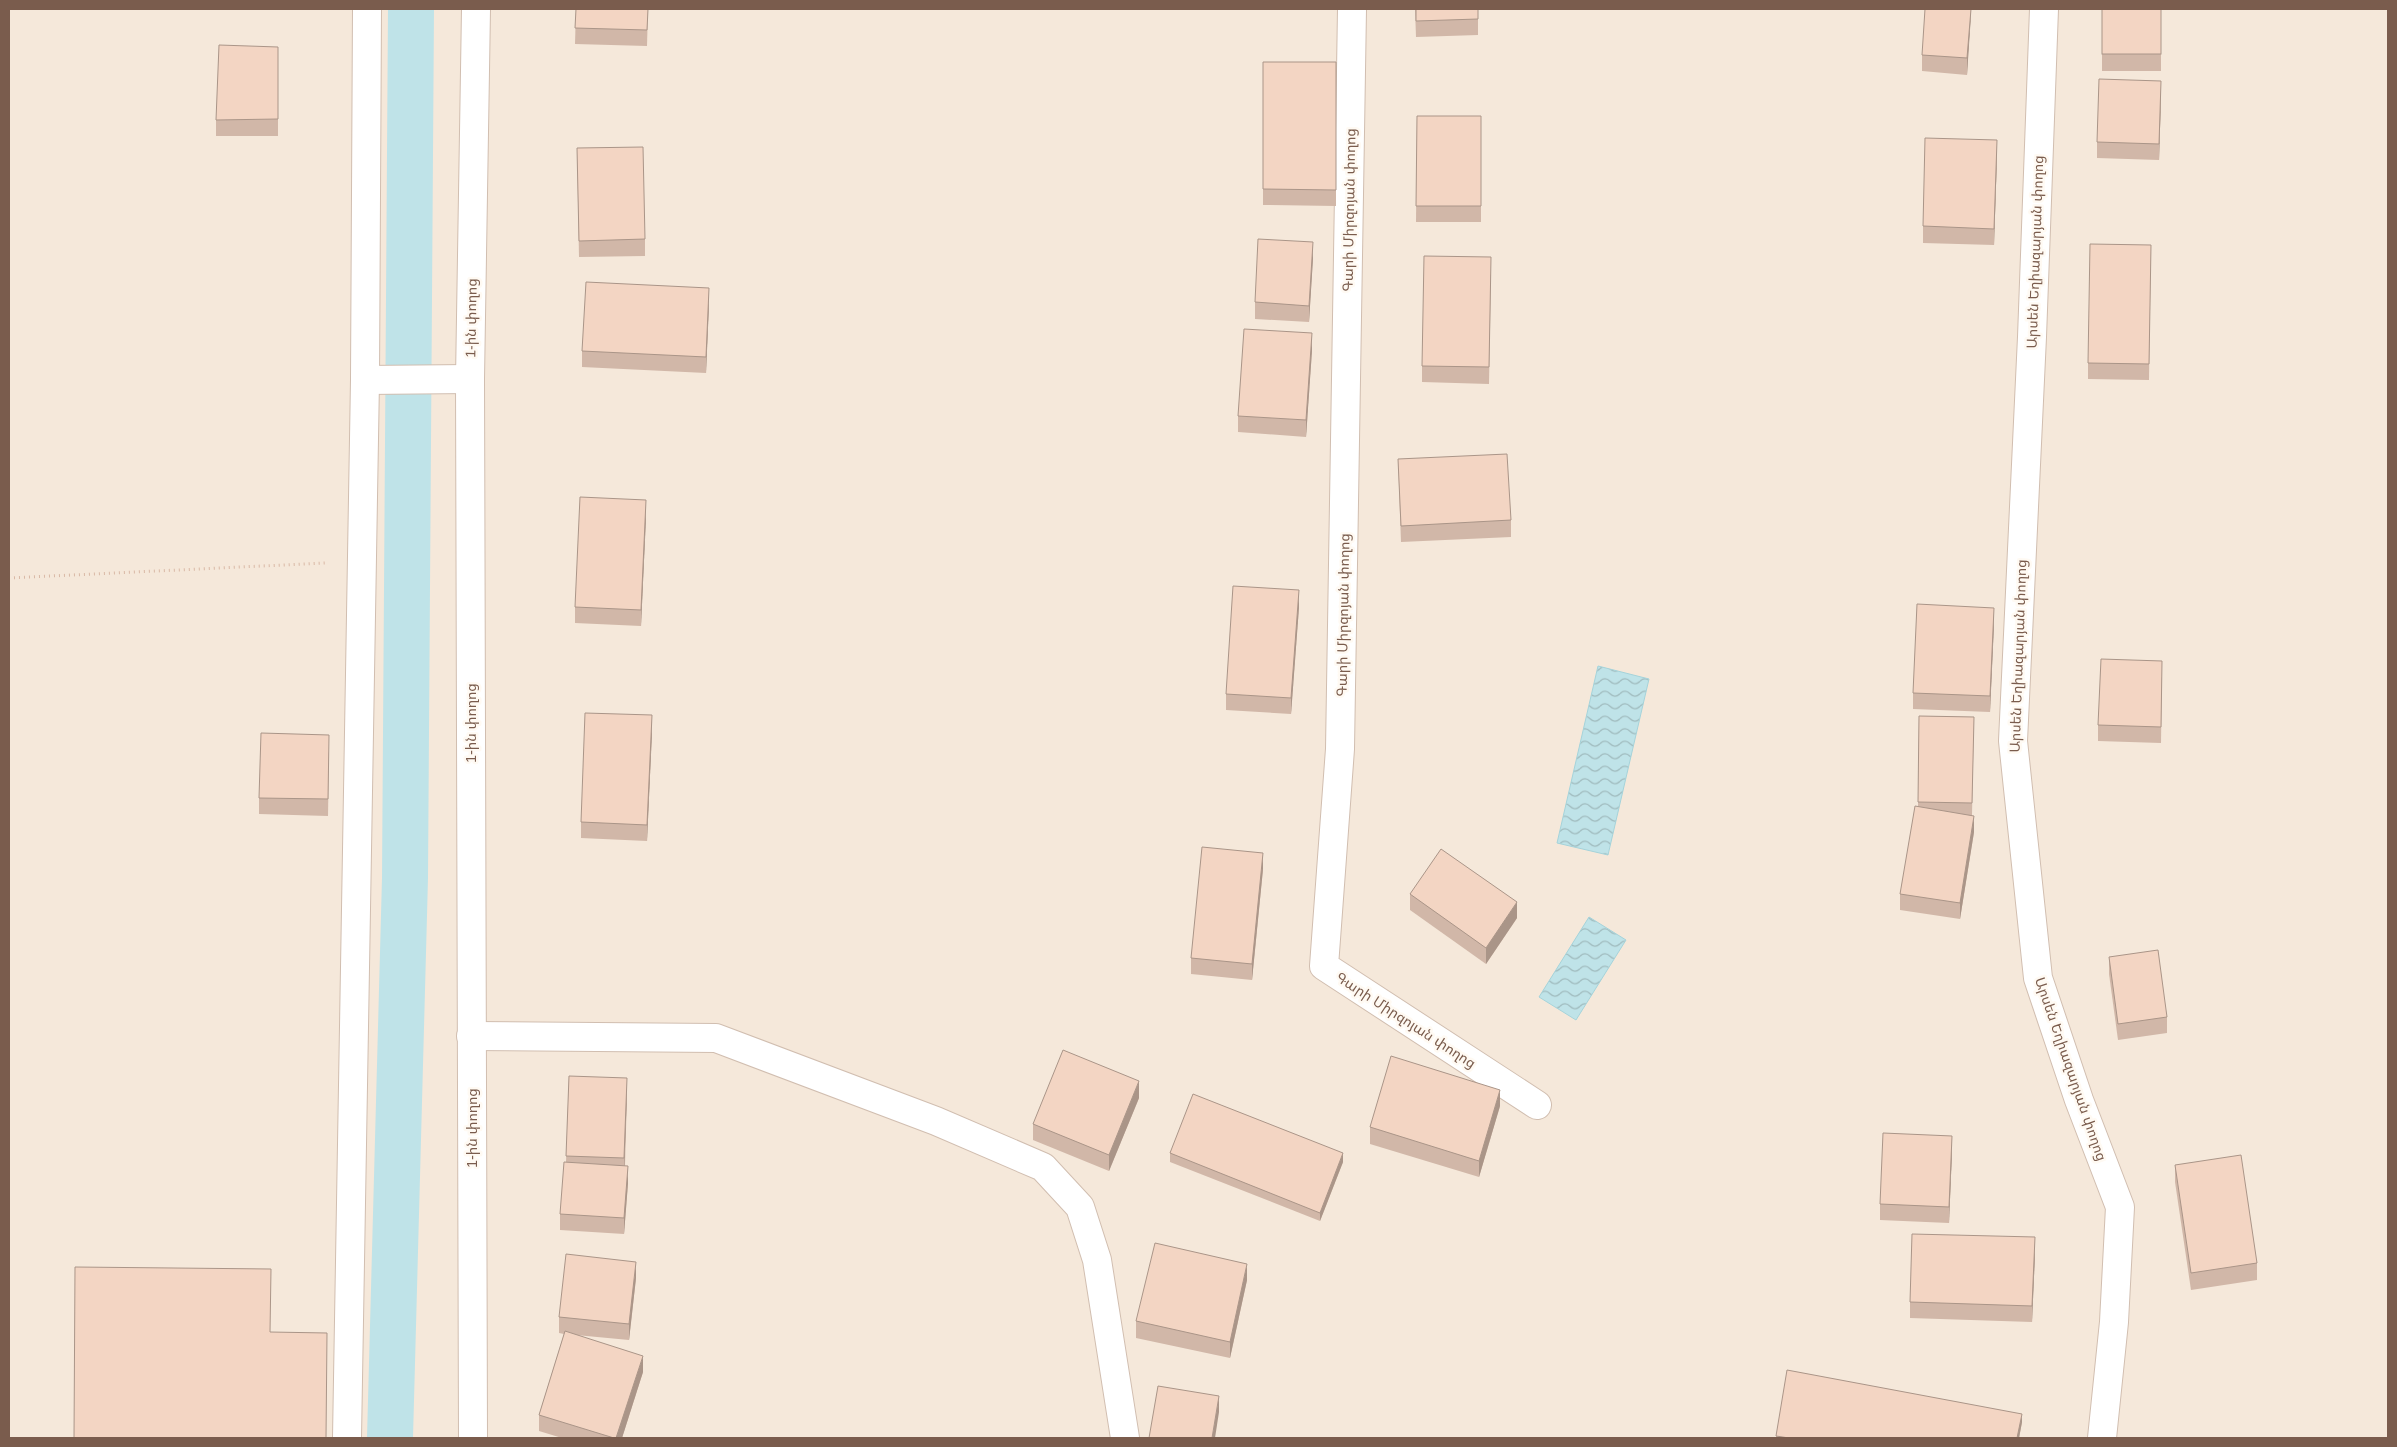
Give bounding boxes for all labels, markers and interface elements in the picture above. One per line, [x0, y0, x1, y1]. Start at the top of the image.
street label: Գարի Միրզոյան փողոց [1340, 128, 1358, 292]
street label: Արսեն Եղիազարյան փողոց [2024, 155, 2046, 349]
street label: 1-ին փողոց [462, 278, 480, 358]
street label: Գարի Միրզոյան փողոց [1334, 533, 1352, 697]
street label: Արսեն Եղիազարյան փողոց [2007, 559, 2029, 753]
street label: 1-ին փողոց [463, 683, 479, 763]
street label: Գարի Միրզոյան փողոց [1333, 969, 1479, 1071]
street label: Արսեն Եղիազարյան փողոց [2032, 975, 2110, 1163]
street label: 1-ին փողոց [464, 1088, 480, 1168]

